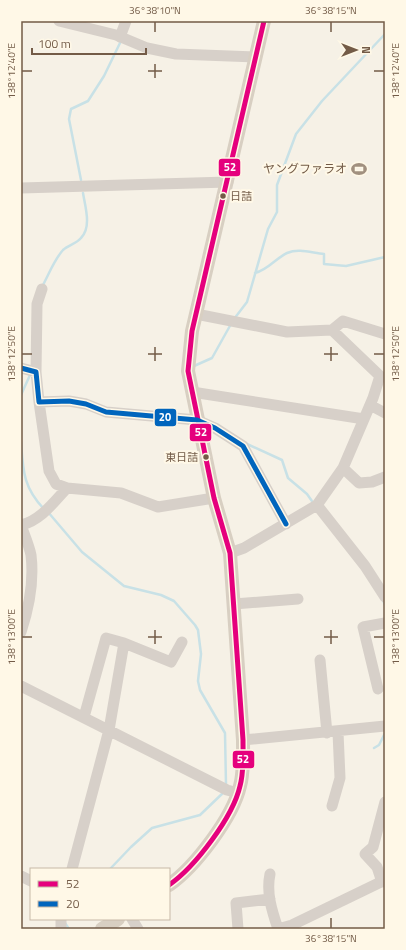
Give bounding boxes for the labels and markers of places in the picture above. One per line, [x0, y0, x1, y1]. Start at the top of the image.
place label: ヤングファラオ [263, 159, 347, 178]
sports icon: ヤングファラオ [350, 160, 368, 178]
place label: 日詰 [230, 188, 252, 204]
marker: 日詰 [218, 191, 228, 201]
place label: 東日詰 [165, 449, 198, 465]
marker: 東日詰 [201, 452, 211, 462]

